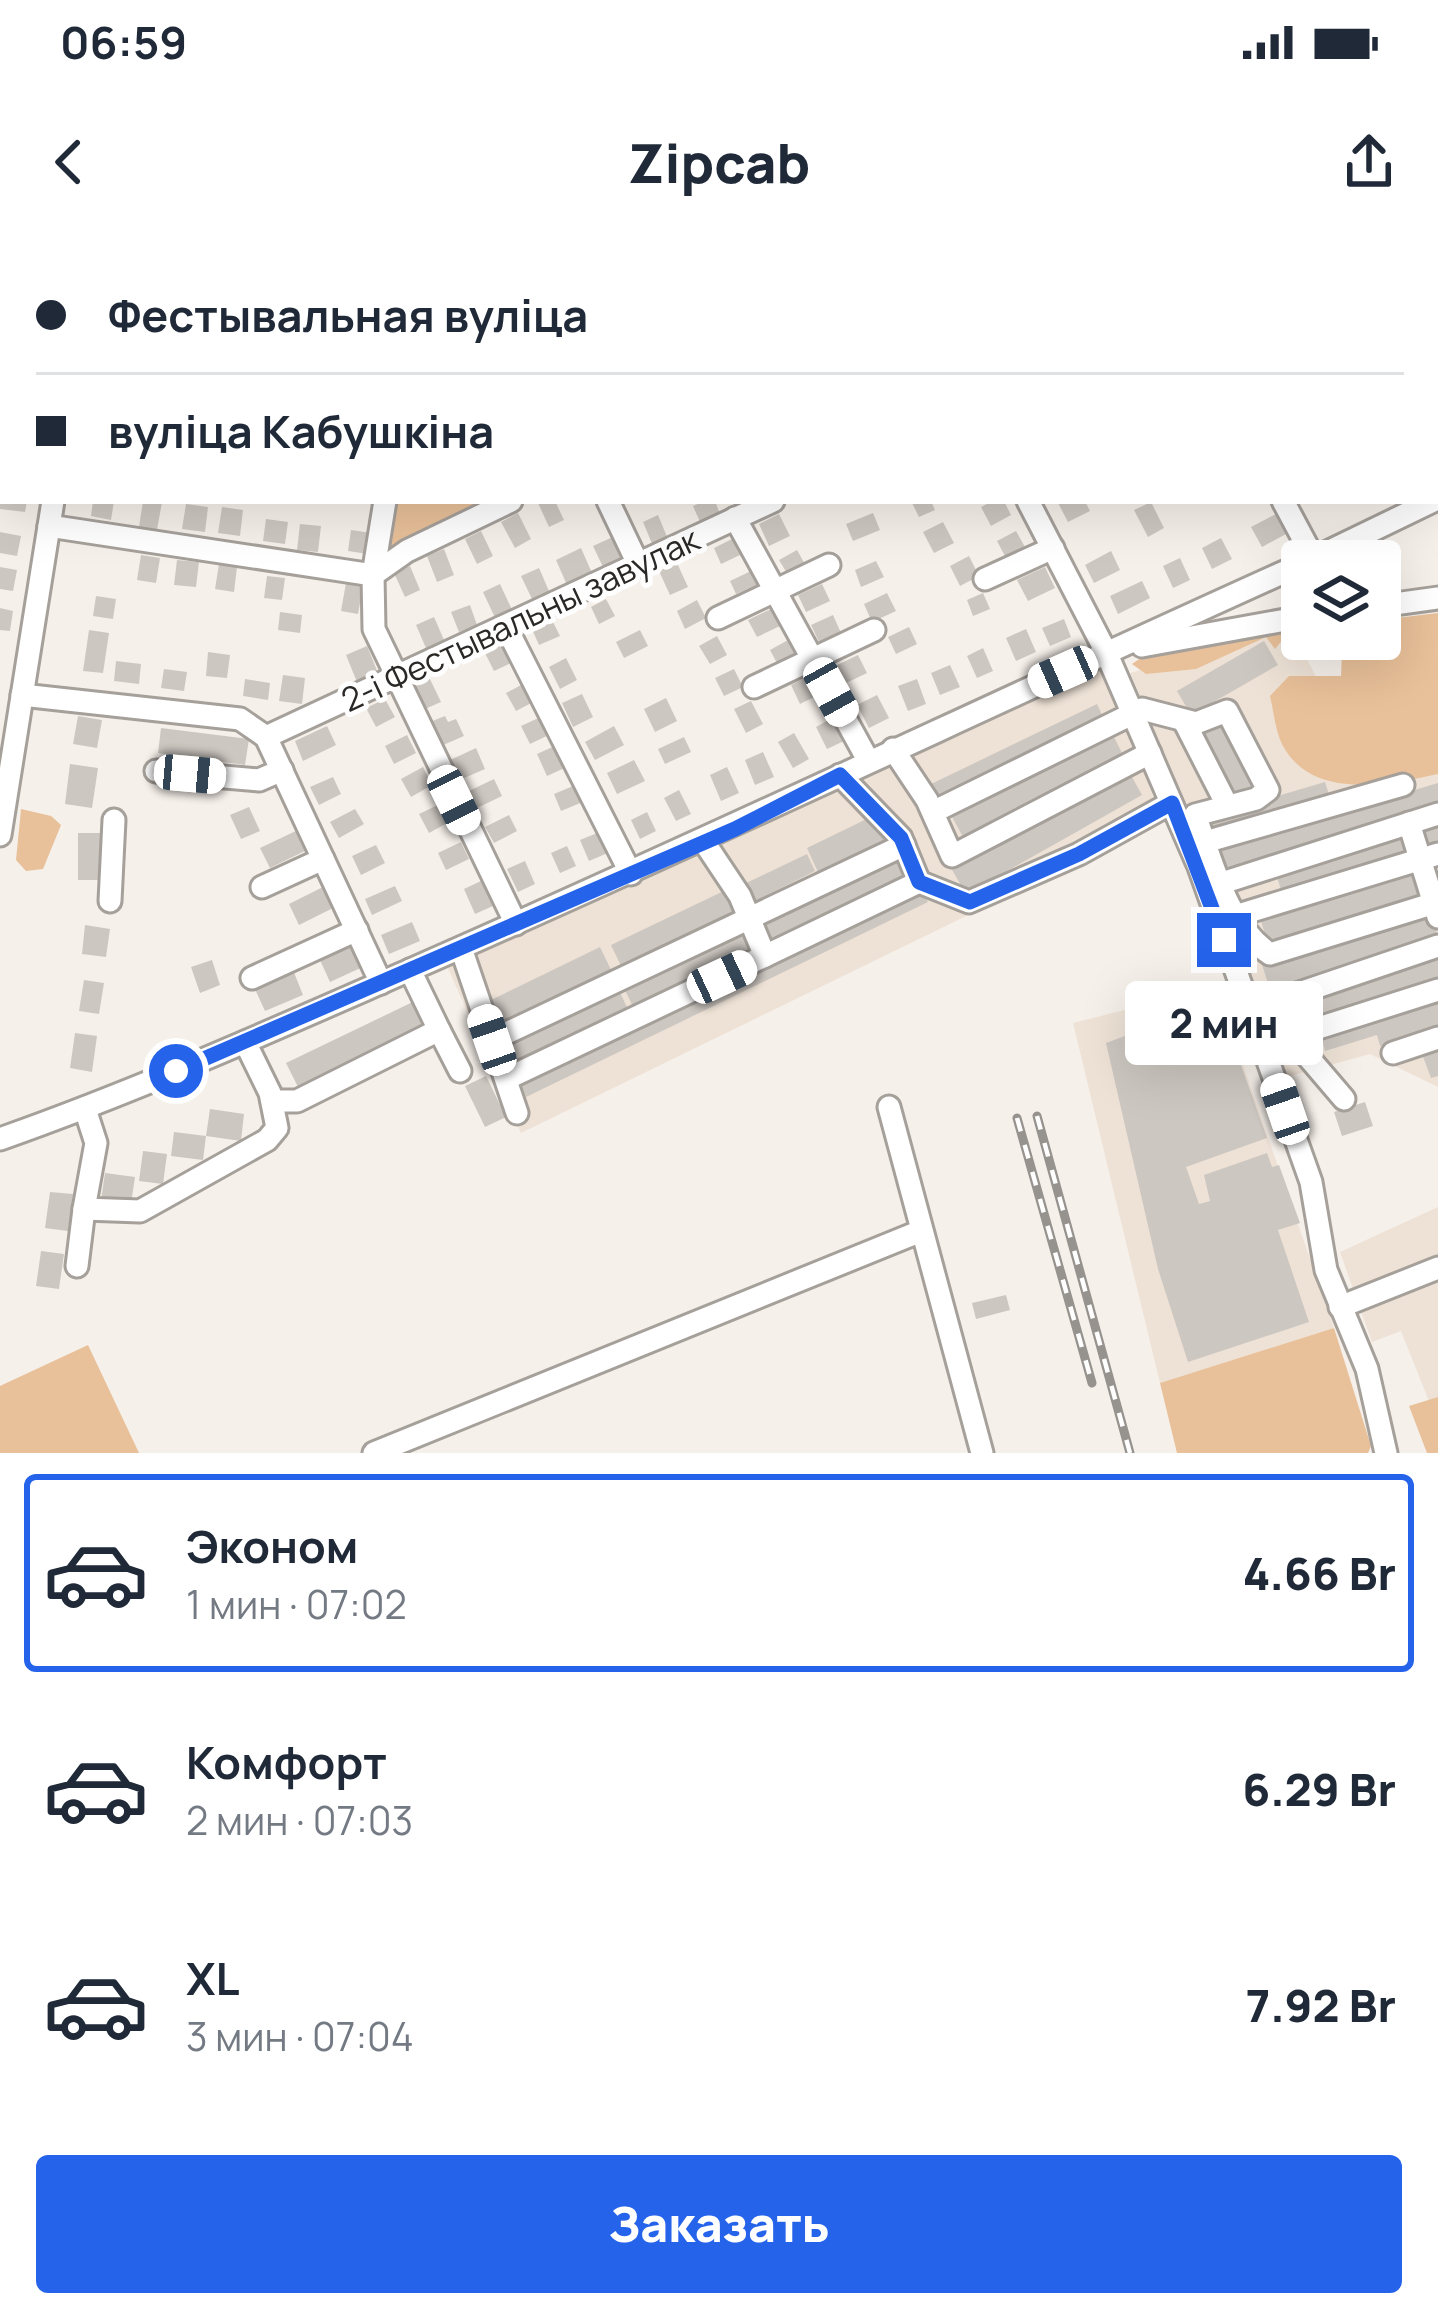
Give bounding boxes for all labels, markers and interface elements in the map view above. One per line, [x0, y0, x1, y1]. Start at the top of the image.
text: 06:59 [60, 11, 187, 73]
text: Zipcab [628, 125, 810, 199]
icon: back [36, 129, 102, 195]
icon: share [1336, 129, 1402, 195]
text: Фестывальная вуліца [108, 284, 588, 346]
text: вуліца Кабушкіна [108, 400, 494, 462]
street label: 2-і Фестывальны завулак [334, 516, 708, 722]
map controls [1281, 540, 1401, 660]
button: layers [1281, 540, 1401, 660]
car [1023, 641, 1103, 703]
car [798, 652, 864, 732]
car [153, 753, 227, 795]
car [422, 760, 486, 840]
route end [1197, 913, 1251, 967]
car [682, 945, 762, 1009]
callout: 2 мин [1125, 982, 1323, 1066]
text: 2 мин [1170, 996, 1278, 1050]
car [463, 1000, 521, 1080]
route start [149, 1044, 203, 1098]
car [1256, 1069, 1314, 1149]
text: Эконом [186, 1515, 358, 1577]
icon: car [42, 1519, 150, 1627]
text: 4.66 Br [1243, 1542, 1396, 1604]
text: 1 мин · 07:02 [186, 1577, 407, 1631]
text: Комфорт [186, 1731, 387, 1793]
icon: car [42, 1735, 150, 1843]
text: 6.29 Br [1242, 1758, 1396, 1820]
text: 2 мин · 07:03 [186, 1793, 413, 1847]
text: XL [186, 1947, 240, 2009]
icon: car [42, 1951, 150, 2059]
text: 7.92 Br [1246, 1974, 1396, 2036]
text: 3 мин · 07:04 [186, 2009, 414, 2063]
button: Заказать [36, 2155, 1402, 2293]

